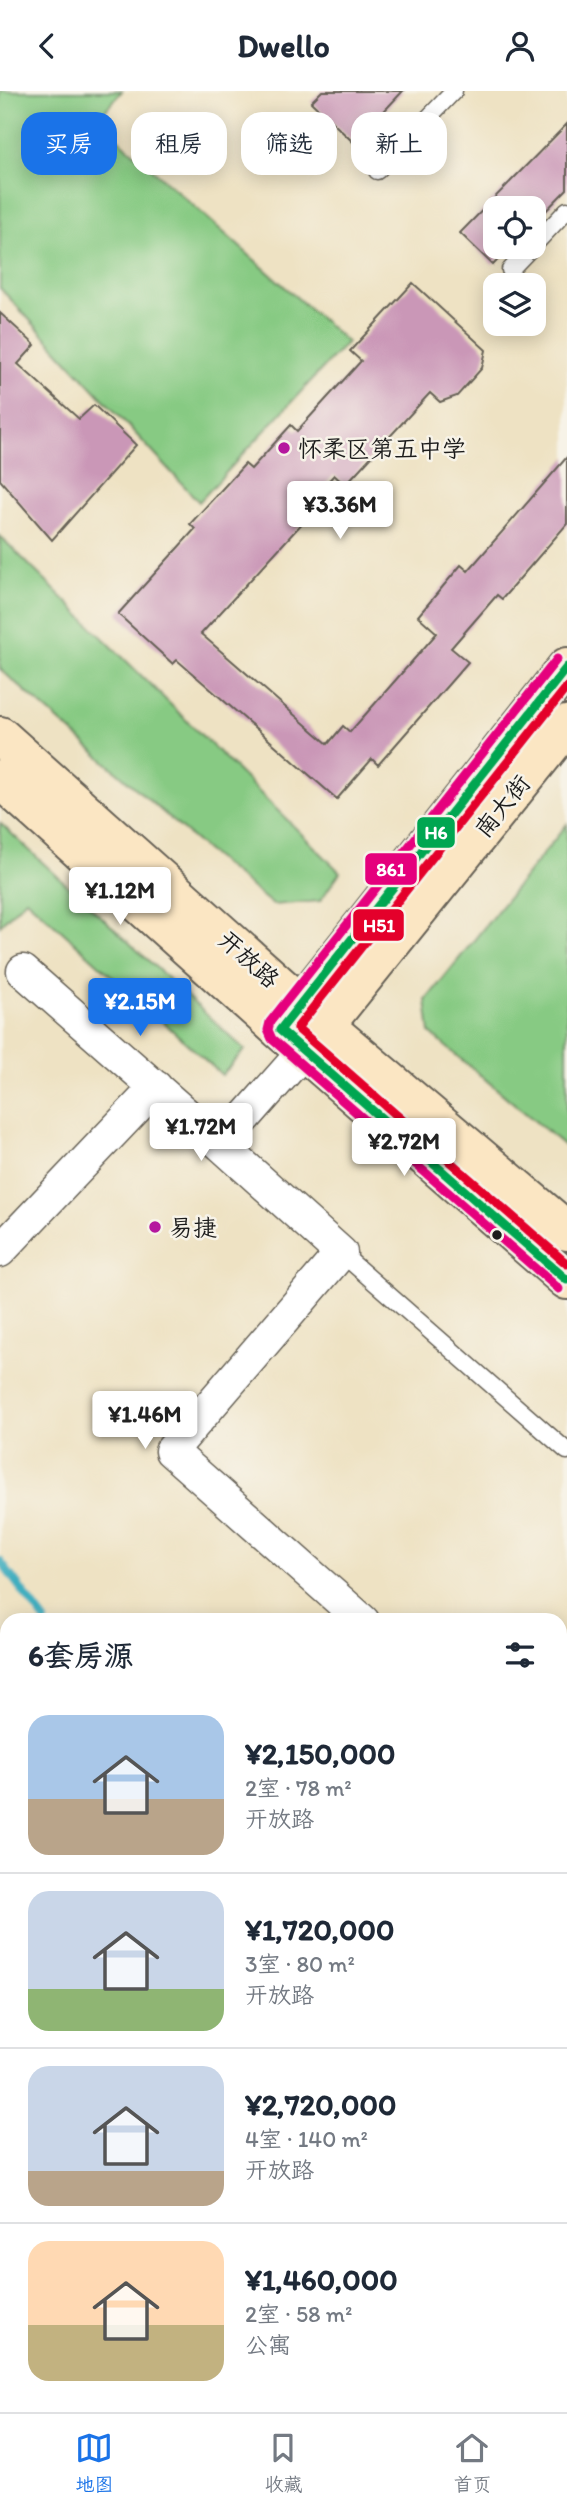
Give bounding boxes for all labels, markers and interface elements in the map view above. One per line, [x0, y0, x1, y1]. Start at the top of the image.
icon: back [28, 27, 66, 65]
text: Dwello [237, 27, 330, 65]
icon: person [501, 27, 539, 65]
chip: 买房 [21, 112, 117, 175]
chip: 租房 [131, 112, 227, 175]
chip: 筛选 [241, 112, 337, 175]
chip: 新上 [351, 112, 447, 175]
map controls [483, 196, 546, 336]
button: locate [483, 196, 546, 259]
button: layers [483, 273, 546, 336]
place label: 怀柔区第五中学 [298, 434, 466, 463]
marker: 怀柔区第五中学 [276, 440, 292, 456]
pin: ¥3.36M [283, 482, 397, 541]
text: ¥3.36M [303, 490, 377, 518]
street label: 南大街 [468, 769, 536, 843]
line badge: H6 [416, 816, 456, 849]
text: H6 [424, 821, 448, 844]
line badge: 861 [364, 852, 418, 886]
text: 861 [376, 858, 406, 881]
pin: ¥1.12M [63, 867, 177, 927]
text: ¥1.12M [85, 876, 155, 904]
line badge: H51 [352, 908, 405, 942]
text: H51 [363, 914, 395, 937]
street label: 开放路 [213, 924, 285, 994]
pin: ¥2.15M [83, 979, 197, 1038]
text: ¥2.15M [104, 987, 176, 1015]
pin: ¥1.72M [144, 1103, 258, 1163]
text: ¥1.72M [166, 1112, 236, 1140]
pin: ¥2.72M [347, 1119, 461, 1178]
text: ¥2.72M [368, 1127, 440, 1155]
place label: 易捷 [169, 1213, 217, 1242]
marker: 易捷 [147, 1219, 163, 1235]
unlabelled marker [490, 1228, 504, 1242]
pin: ¥1.46M [88, 1391, 202, 1451]
text: ¥1.46M [108, 1400, 182, 1428]
icon: filters [501, 1636, 539, 1674]
text: 6套房源 [28, 1637, 134, 1674]
text: ¥2,150,000 [245, 1735, 395, 1772]
icon: home [84, 1743, 168, 1827]
text: 2室 · 78 m² [245, 1774, 352, 1802]
text: 开放路 [245, 1805, 314, 1833]
text: ¥1,720,000 [245, 1911, 395, 1948]
icon: home [84, 1919, 168, 2003]
text: 3室 · 80 m² [245, 1950, 355, 1978]
text: 开放路 [245, 1981, 314, 2009]
text: ¥2,720,000 [245, 2086, 396, 2123]
icon: home [84, 2094, 168, 2178]
text: 4室 · 140 m² [245, 2125, 368, 2153]
text: 开放路 [245, 2156, 314, 2184]
text: ¥1,460,000 [245, 2261, 398, 2298]
icon: home [84, 2269, 168, 2353]
text: 2室 · 58 m² [245, 2300, 352, 2328]
text: 公寓 [245, 2331, 291, 2359]
tab: 地图 [75, 2429, 114, 2496]
tab: 收藏 [264, 2429, 303, 2496]
tab: 首页 [453, 2429, 492, 2496]

